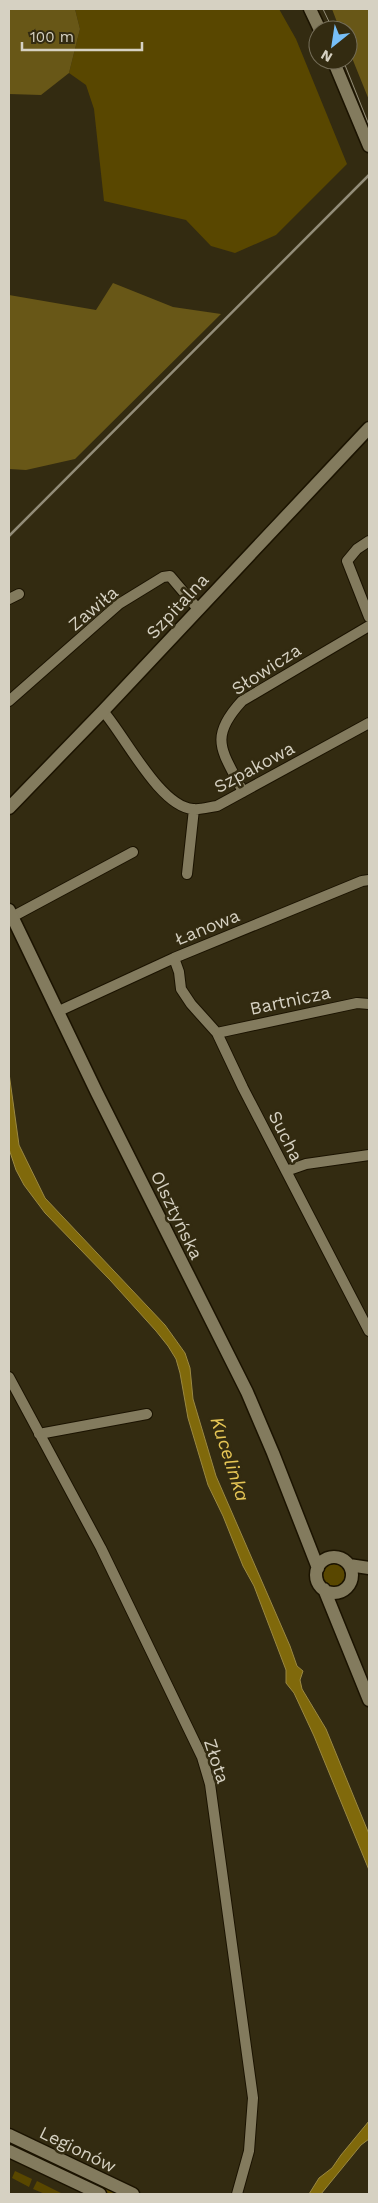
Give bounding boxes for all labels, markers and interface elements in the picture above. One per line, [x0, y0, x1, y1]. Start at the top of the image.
scale bar [22, 20, 142, 52]
north arrow [308, 20, 358, 70]
text: 100 m [30, 28, 74, 46]
text: N [318, 47, 335, 66]
street label: Szpitalna [141, 569, 213, 643]
street label: Zawiła [64, 581, 122, 635]
street label: Słowicza [227, 639, 305, 699]
street label: Szpakowa [210, 737, 298, 797]
street label: Łanowa [171, 904, 243, 950]
street label: Bartnicza [248, 981, 332, 1019]
street label: Sucha [264, 1107, 308, 1165]
street label: Olsztyńska [147, 1167, 207, 1263]
water label: Kucelinka [206, 1414, 255, 1505]
street label: Złota [200, 1736, 234, 1786]
street label: Legionów [36, 2121, 120, 2177]

